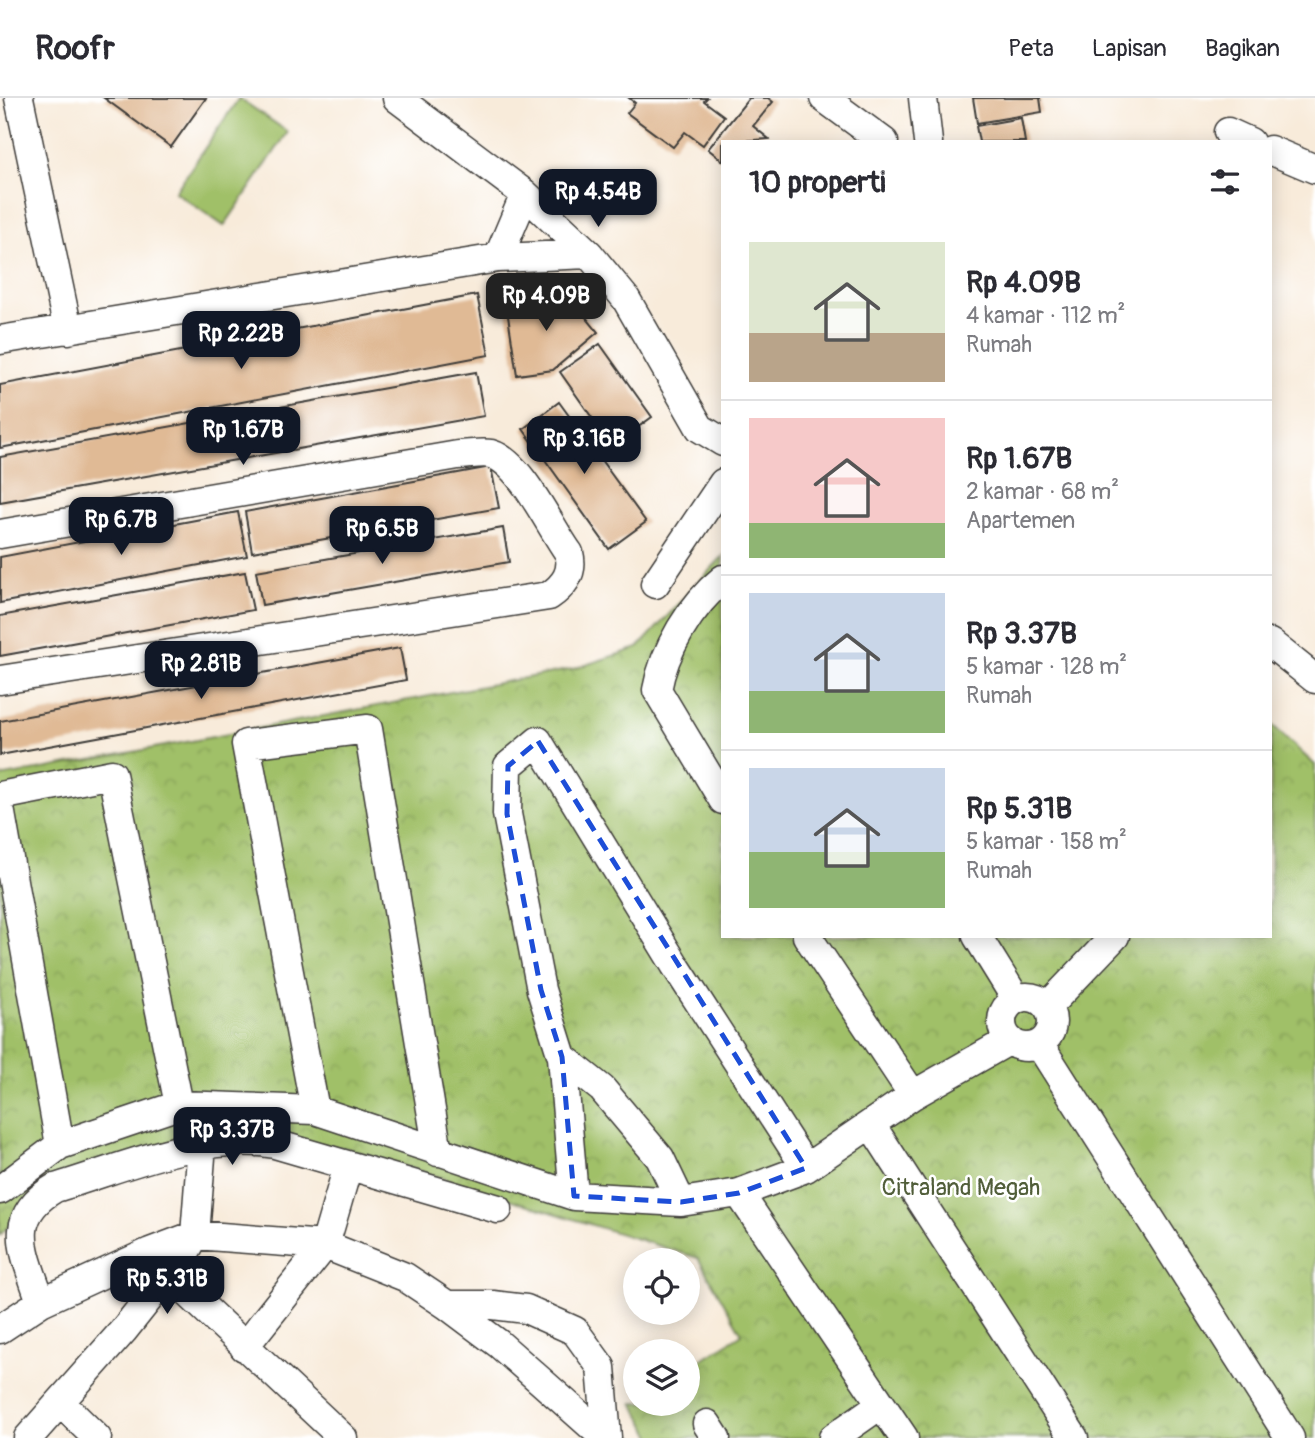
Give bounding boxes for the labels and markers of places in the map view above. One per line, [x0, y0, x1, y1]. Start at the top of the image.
pin: Rp 4.54B [526, 170, 670, 229]
pin: Rp 4.09B [474, 274, 618, 333]
pin: Rp 2.22B [169, 312, 313, 371]
pin: Rp 1.67B [171, 408, 315, 467]
pin: Rp 3.16B [512, 416, 656, 476]
pin: Rp 6.7B [56, 498, 186, 557]
pin: Rp 6.5B [317, 506, 447, 566]
pin: Rp 2.81B [129, 642, 273, 701]
pin: Rp 3.37B [160, 1108, 304, 1167]
pin: Rp 5.31B [95, 1256, 239, 1316]

